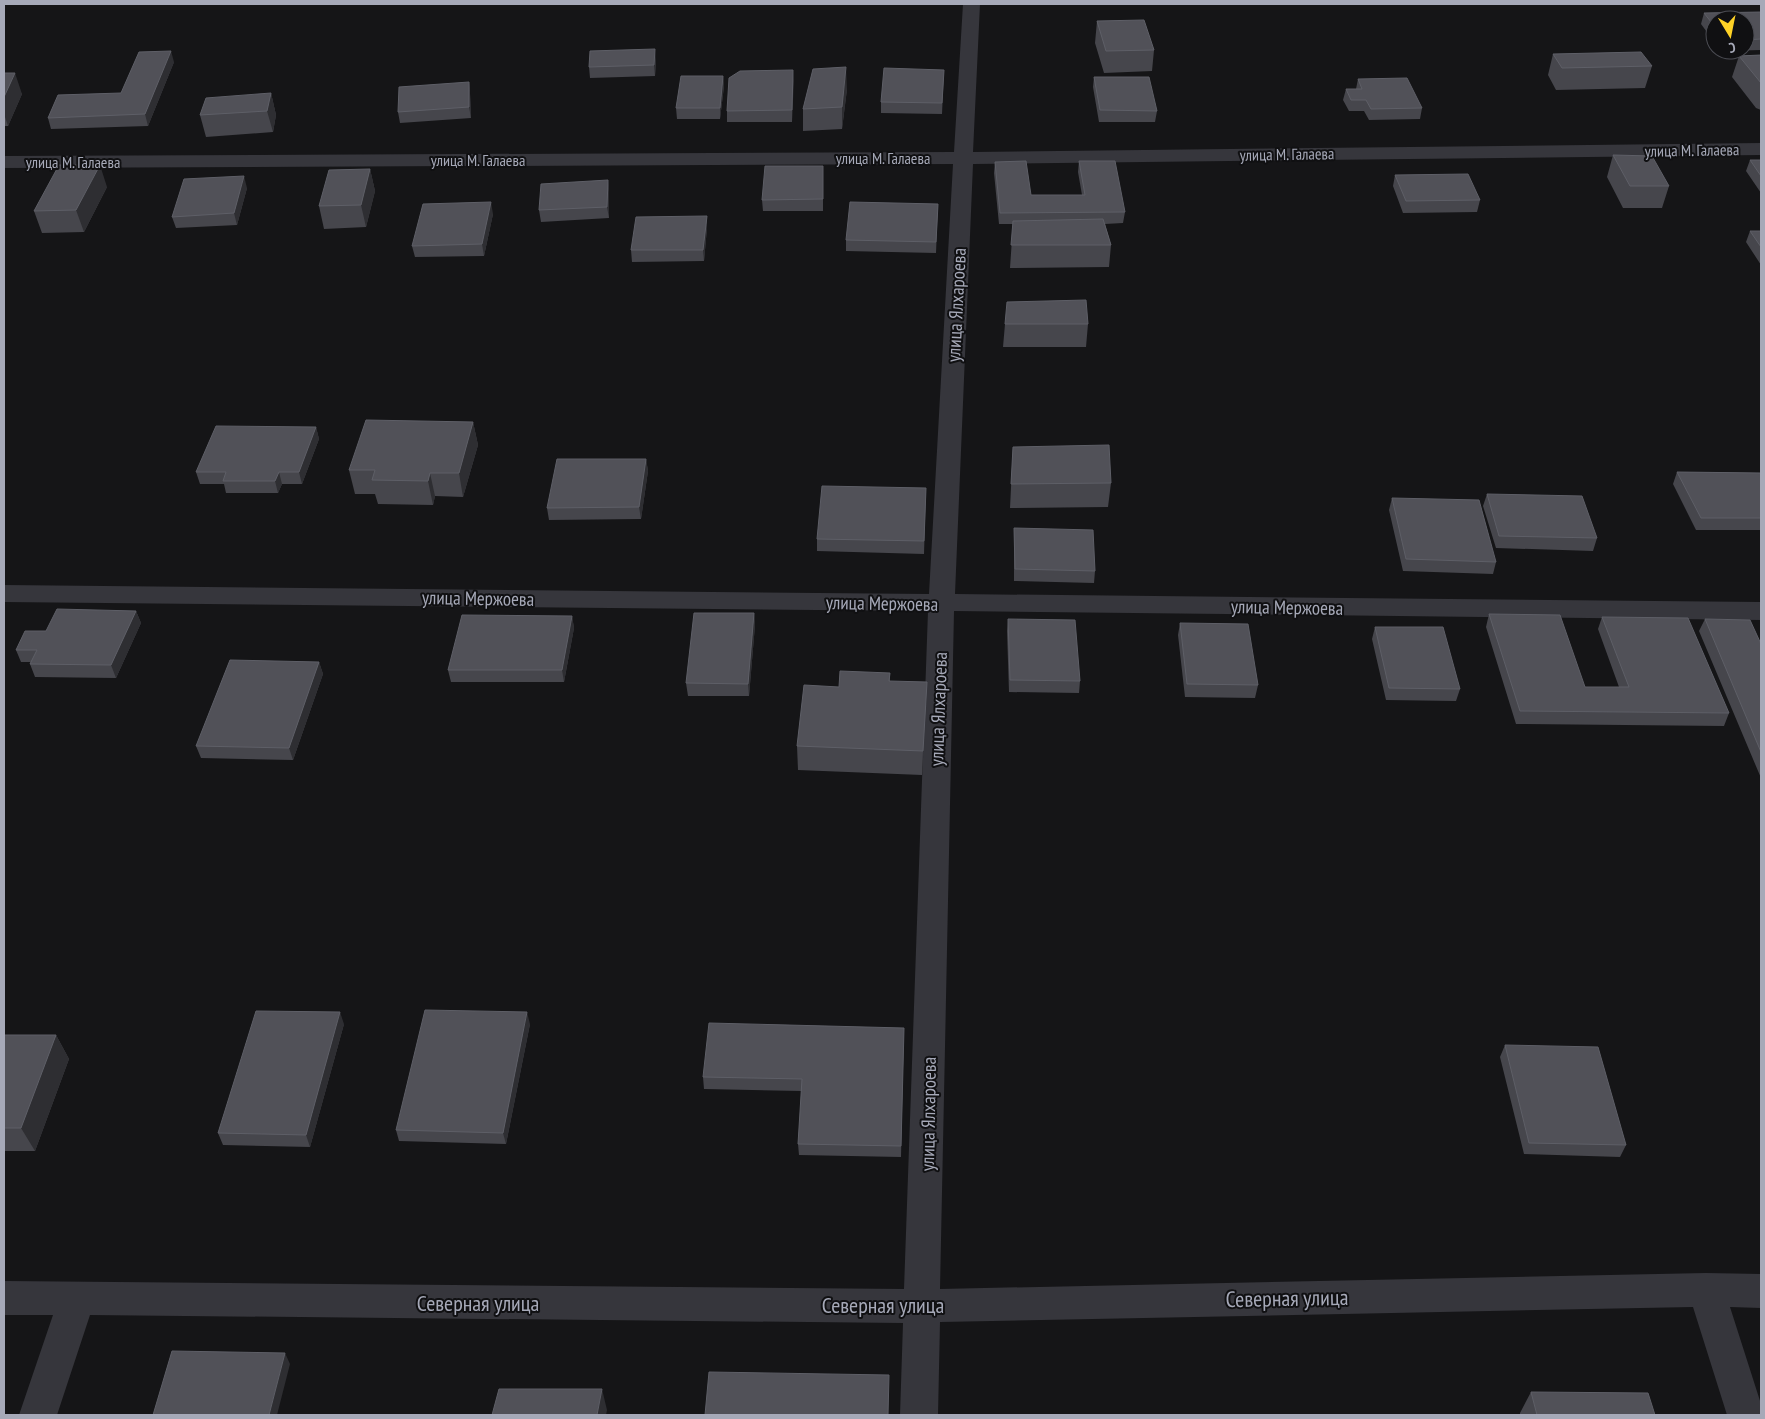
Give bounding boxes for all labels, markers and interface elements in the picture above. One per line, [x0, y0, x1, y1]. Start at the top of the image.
north arrow [1705, 10, 1755, 60]
text: С [1727, 38, 1737, 57]
street label: улица М. Галаева [1645, 139, 1739, 161]
street label: улица М. Галаева [1240, 143, 1334, 165]
street label: улица М. Галаева [836, 148, 930, 168]
street label: улица М. Галаева [431, 150, 525, 170]
street label: улица М. Галаева [26, 152, 120, 172]
street label: улица Ялхароева [941, 247, 971, 363]
street label: улица Мержоева [422, 585, 534, 611]
street label: улица Мержоева [826, 590, 938, 616]
street label: улица Мержоева [1231, 594, 1343, 620]
street label: улица Ялхароева [924, 651, 952, 767]
street label: улица Ялхароева [915, 1057, 941, 1171]
street label: Северная улица [1225, 1283, 1349, 1313]
street label: Северная улица [417, 1289, 539, 1317]
street label: Северная улица [822, 1291, 944, 1319]

